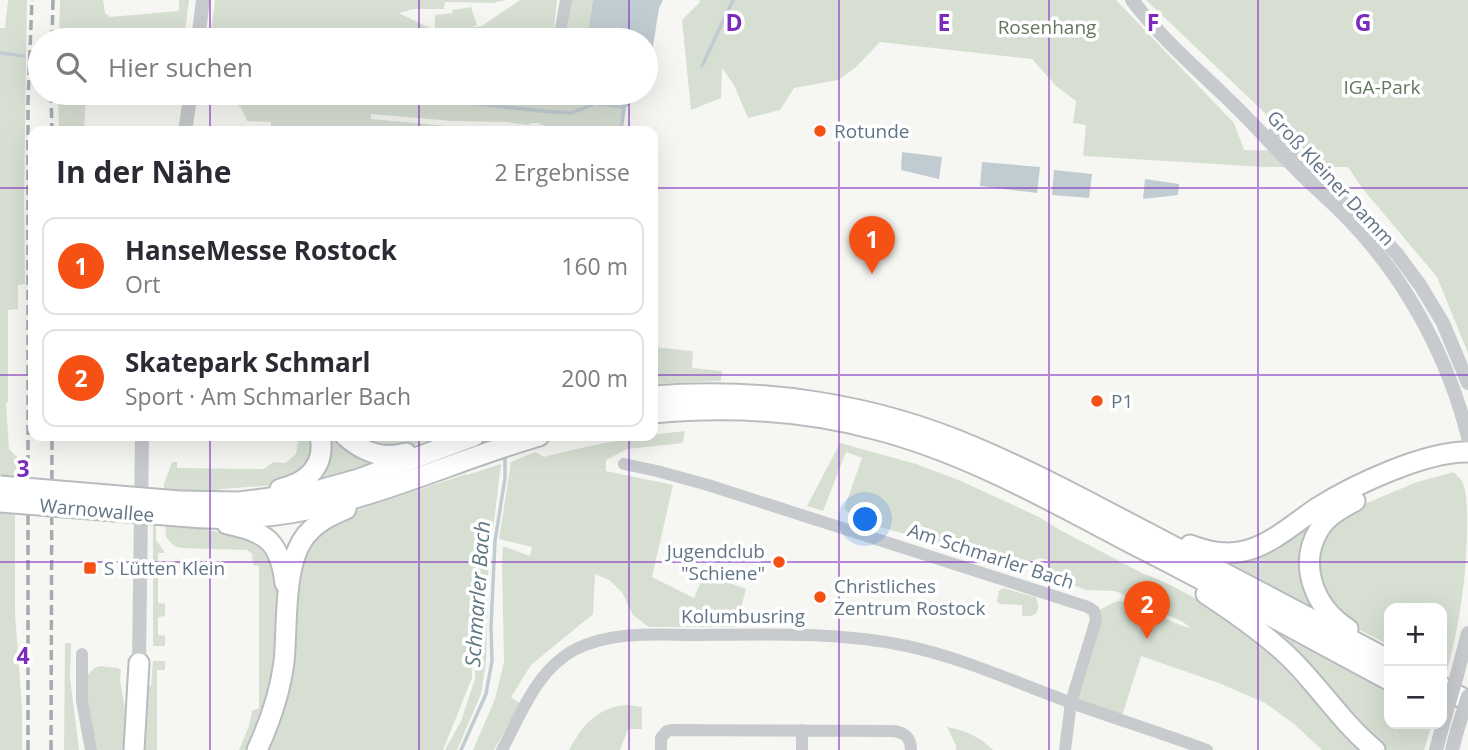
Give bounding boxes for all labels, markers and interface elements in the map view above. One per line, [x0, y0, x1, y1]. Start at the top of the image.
text: D [725, 6, 743, 38]
text: E [938, 6, 950, 38]
text: F [1147, 6, 1159, 38]
text: G [1355, 6, 1371, 38]
park label: Rosenhang [998, 14, 1096, 40]
search box [28, 28, 658, 105]
icon: search [52, 48, 90, 86]
text: Hier suchen [108, 49, 253, 85]
park label: IGA-Park [1344, 74, 1421, 100]
street label: Groß Kleiner Damm [1261, 105, 1401, 251]
place label: Rotunde [834, 118, 910, 144]
marker: Rotunde [812, 123, 828, 139]
text: In der Nähe [56, 151, 232, 192]
text: 2 Ergebnisse [494, 156, 630, 188]
pin: 1 [849, 216, 895, 274]
text: HanseMesse Rostock [125, 232, 397, 268]
text: 1 [74, 250, 88, 282]
text: 160 m [561, 250, 628, 282]
text: Ort [125, 268, 161, 300]
text: Skatepark Schmarl [125, 344, 370, 380]
text: 2 [74, 362, 88, 394]
text: 200 m [561, 362, 628, 394]
text: Sport · Am Schmarler Bach [125, 380, 411, 412]
place label: P1 [1111, 388, 1133, 414]
marker: P1 [1089, 393, 1105, 409]
text: 3 [16, 452, 30, 484]
street label: Warnowallee [39, 492, 155, 528]
your location [848, 502, 882, 536]
street label: Am Schmarler Bach [905, 517, 1077, 595]
water label: Schmarler Bach [458, 520, 496, 668]
place label: Jugendclub "Schiene" [665, 538, 765, 586]
marker: Jugendclub "Schiene" [771, 554, 787, 570]
place label: S Lütten Klein [104, 555, 225, 581]
marker: S Lütten Klein [82, 560, 98, 576]
place label: Christliches Zentrum Rostock [834, 573, 985, 621]
pin: 2 [1124, 581, 1170, 639]
marker: Christliches Zentrum Rostock [812, 589, 828, 605]
street label: Kolumbusring [681, 603, 805, 629]
map controls [1384, 603, 1447, 729]
button: + [1384, 603, 1447, 666]
text: 4 [16, 639, 30, 671]
button: − [1384, 666, 1447, 729]

